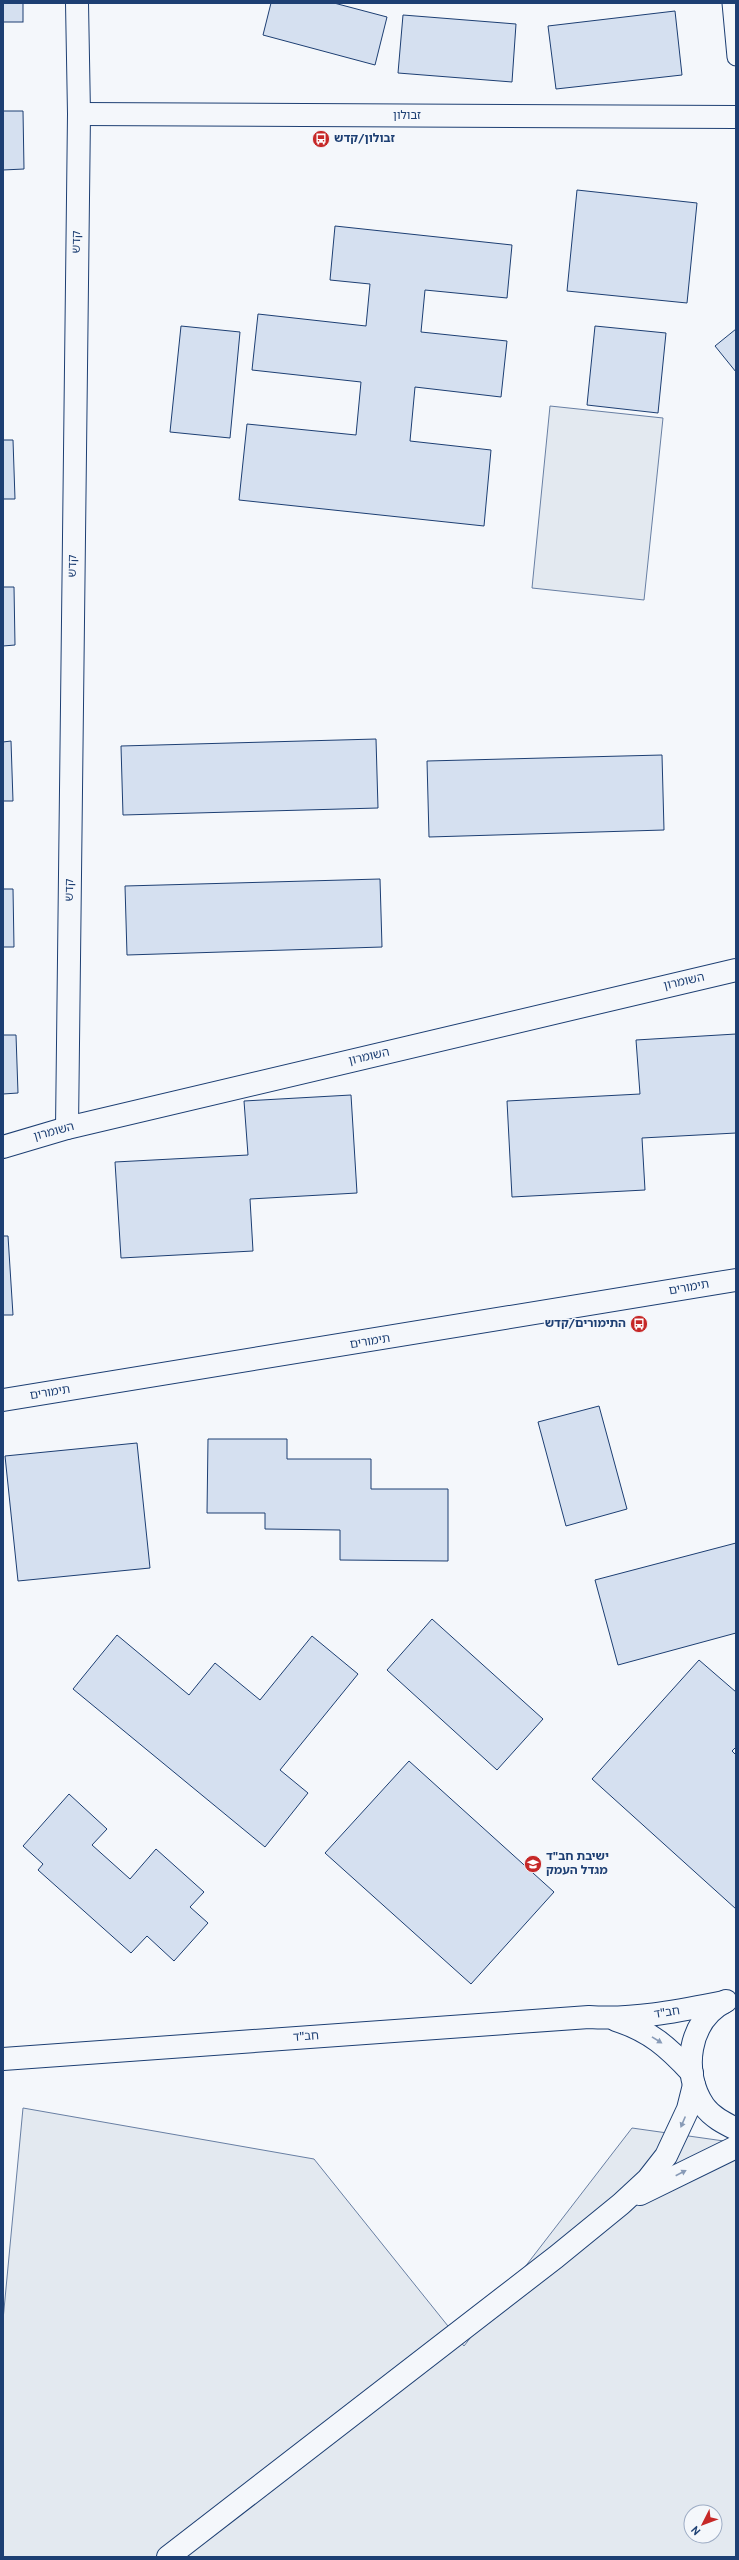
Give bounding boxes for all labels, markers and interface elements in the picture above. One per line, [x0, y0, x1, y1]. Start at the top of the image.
street label: זבולון [393, 108, 421, 124]
bus stop icon: זבולון/קדש [311, 129, 331, 149]
place label: זבולון/קדש [334, 131, 395, 147]
street label: קדש [69, 230, 85, 254]
street label: קדש [65, 554, 81, 578]
street label: קדש [62, 878, 78, 902]
street label: השומרון [662, 970, 706, 994]
street label: השומרון [347, 1045, 391, 1069]
street label: השומרון [32, 1119, 76, 1145]
street label: תימורים [668, 1277, 710, 1299]
bus stop icon: התימורים/קדש [629, 1314, 649, 1334]
place label: התימורים/קדש [545, 1316, 626, 1332]
street label: תימורים [349, 1331, 391, 1353]
street label: תימורים [29, 1382, 71, 1404]
place label: ישיבת חב"ד מגדל העמק [546, 1849, 609, 1879]
school or university icon: ישיבת חב"ד מגדל העמק [523, 1854, 543, 1874]
street label: חב"ד [653, 2003, 681, 2023]
street label: חב"ד [292, 2028, 320, 2046]
one-way arrow [652, 2036, 662, 2044]
one-way arrow [680, 2117, 686, 2128]
one-way arrow [675, 2170, 686, 2177]
north arrow [683, 2504, 723, 2544]
text: N [688, 2522, 704, 2538]

